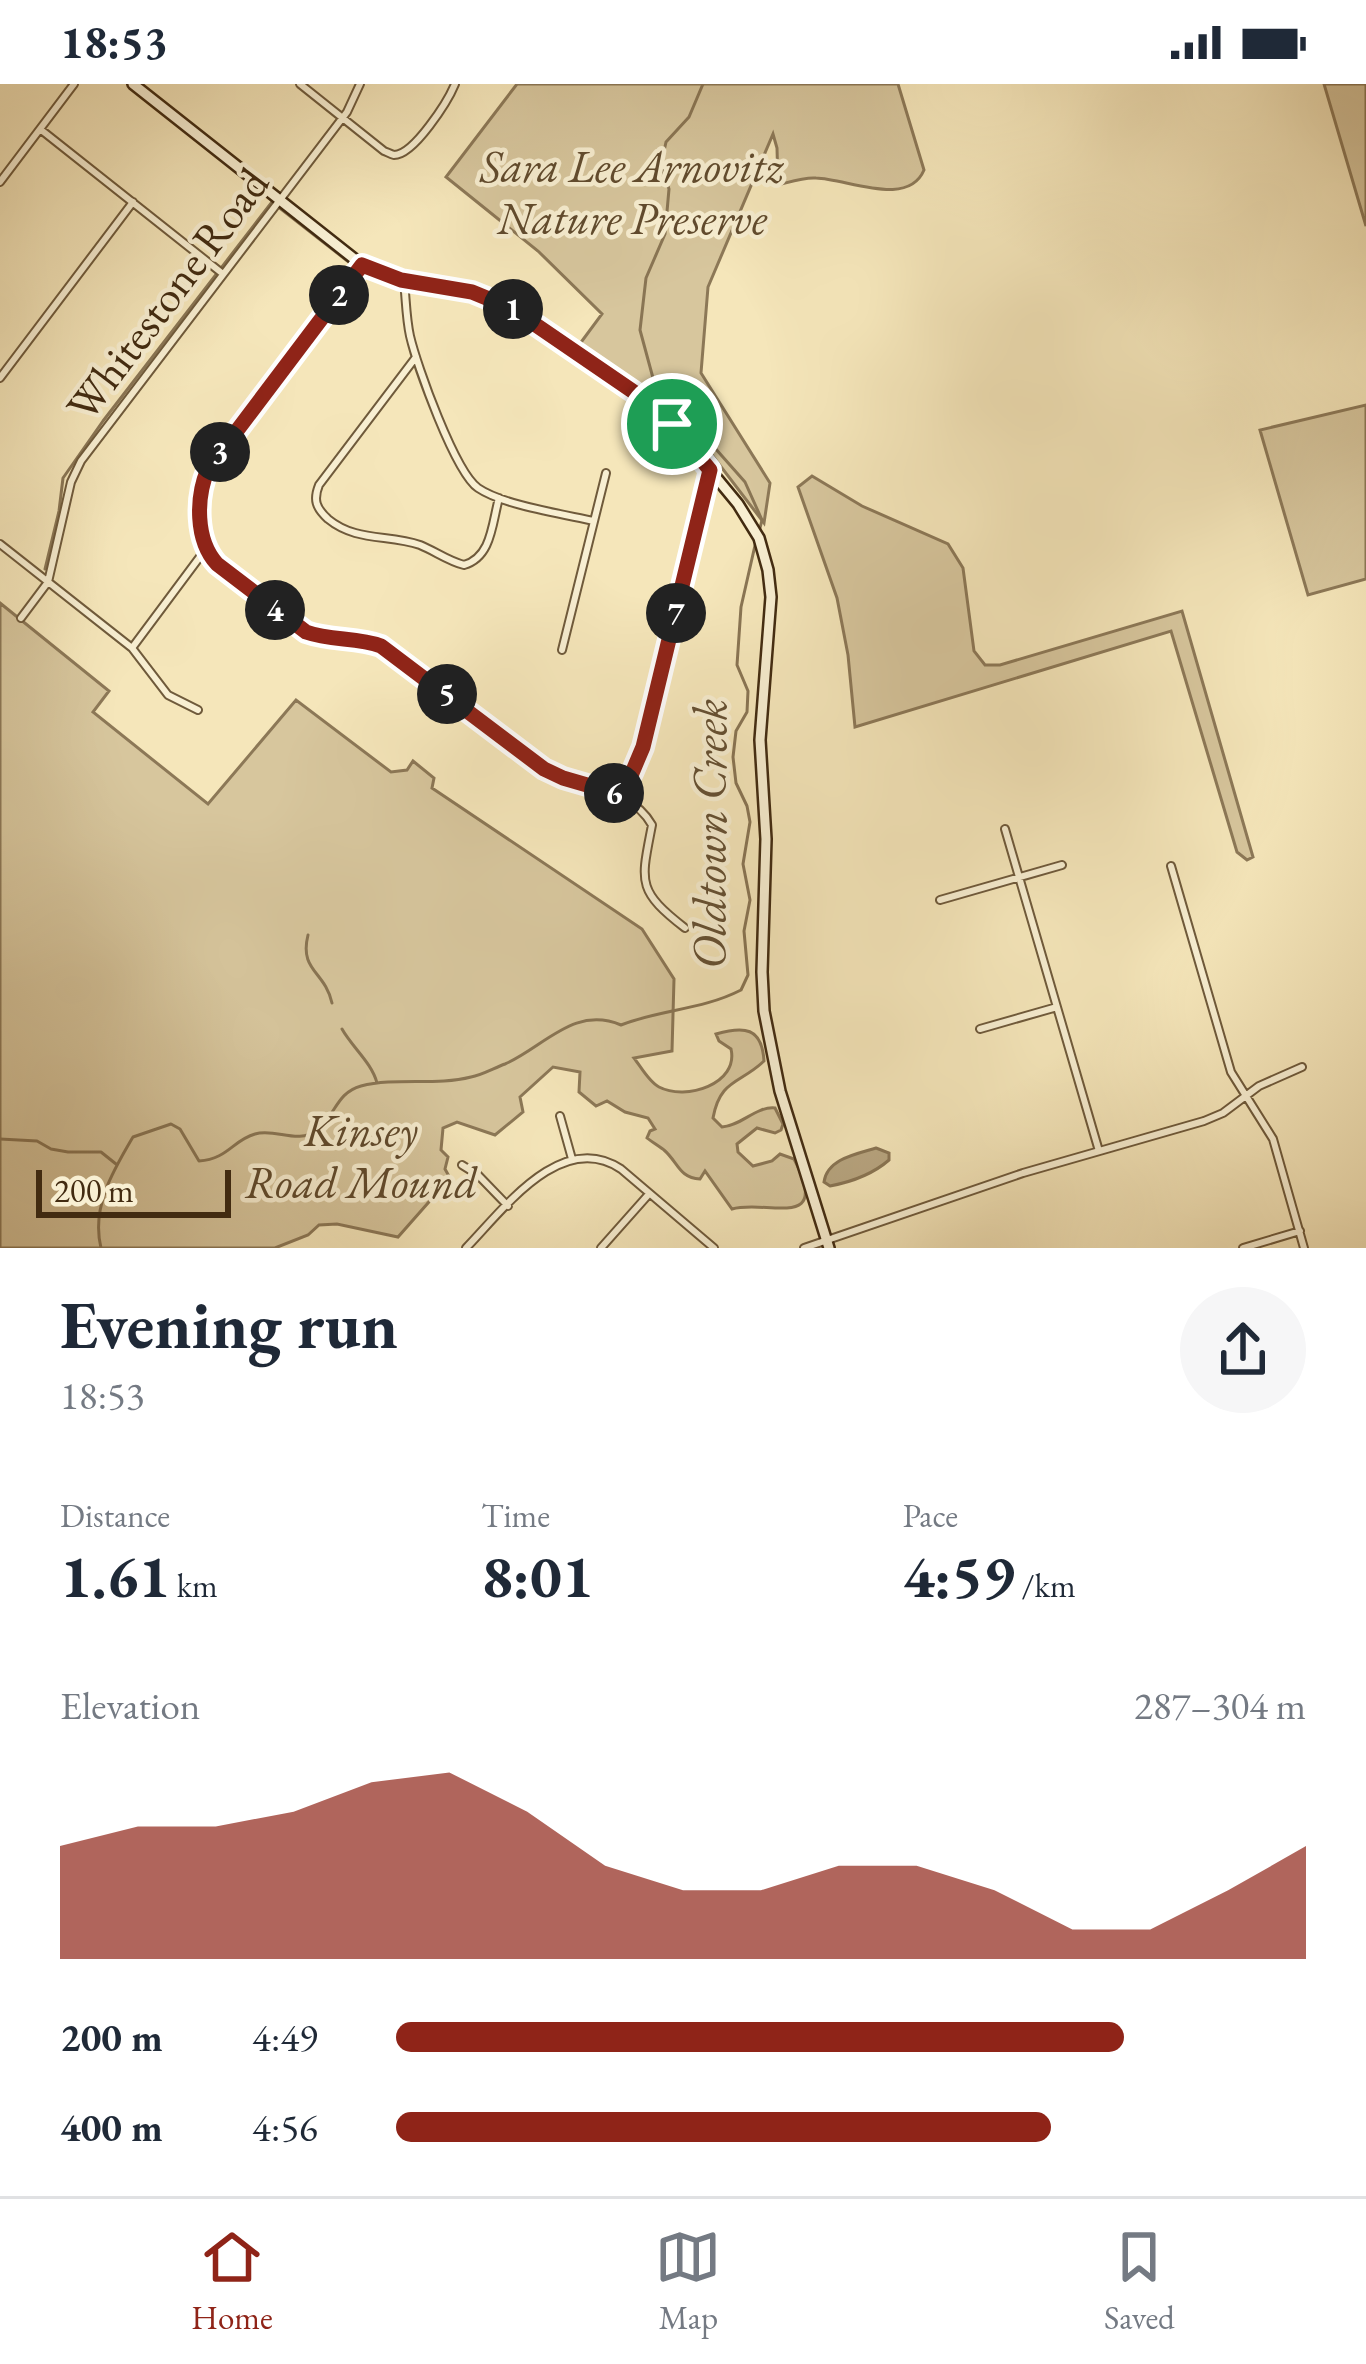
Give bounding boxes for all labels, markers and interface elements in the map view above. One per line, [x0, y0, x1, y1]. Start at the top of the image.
text: 18:53 [60, 13, 168, 71]
park label: Sara Lee Arnovitz Nature Preserve [479, 137, 785, 247]
street label: Whitestone Road [53, 156, 281, 432]
pin: 2 [309, 265, 369, 325]
text: 2 [330, 273, 348, 316]
pin: 1 [483, 279, 543, 339]
text: 1 [504, 287, 522, 330]
pin [621, 373, 723, 475]
icon: arrive [639, 391, 705, 457]
pin: 3 [190, 422, 250, 482]
text: 3 [211, 430, 229, 473]
pin: 4 [245, 580, 305, 640]
pin: 7 [646, 583, 706, 643]
text: 4 [266, 588, 284, 631]
text: 7 [667, 591, 685, 634]
pin: 5 [417, 664, 477, 724]
text: 5 [438, 672, 456, 715]
water label: Oldtown Creek [678, 698, 740, 969]
pin: 6 [584, 763, 644, 823]
text: 6 [605, 771, 623, 814]
park label: Kinsey Road Mound [244, 1101, 478, 1211]
scale bar [36, 1164, 231, 1217]
text: 200 m [54, 1169, 134, 1212]
text: Evening run [60, 1282, 398, 1368]
button: share [1180, 1287, 1306, 1413]
text: 18:53 [60, 1370, 145, 1421]
text: Distance [60, 1494, 170, 1537]
text: Time [481, 1494, 550, 1537]
text: Pace [903, 1494, 958, 1537]
text: 1.61 [60, 1537, 170, 1615]
text: 8:01 [481, 1537, 593, 1615]
text: 4:59 [903, 1537, 1015, 1615]
text: km [170, 1564, 218, 1607]
text: /km [1015, 1564, 1076, 1607]
text: Elevation [60, 1680, 200, 1731]
text: 287–304 m [1134, 1680, 1306, 1731]
text: 200 m [60, 2012, 163, 2063]
text: 4:49 [252, 2012, 318, 2063]
text: 400 m [60, 2102, 163, 2153]
text: 4:56 [252, 2102, 318, 2153]
tab: Home [191, 2224, 273, 2339]
tab: Map [655, 2224, 721, 2339]
tab: Saved [1104, 2224, 1175, 2339]

